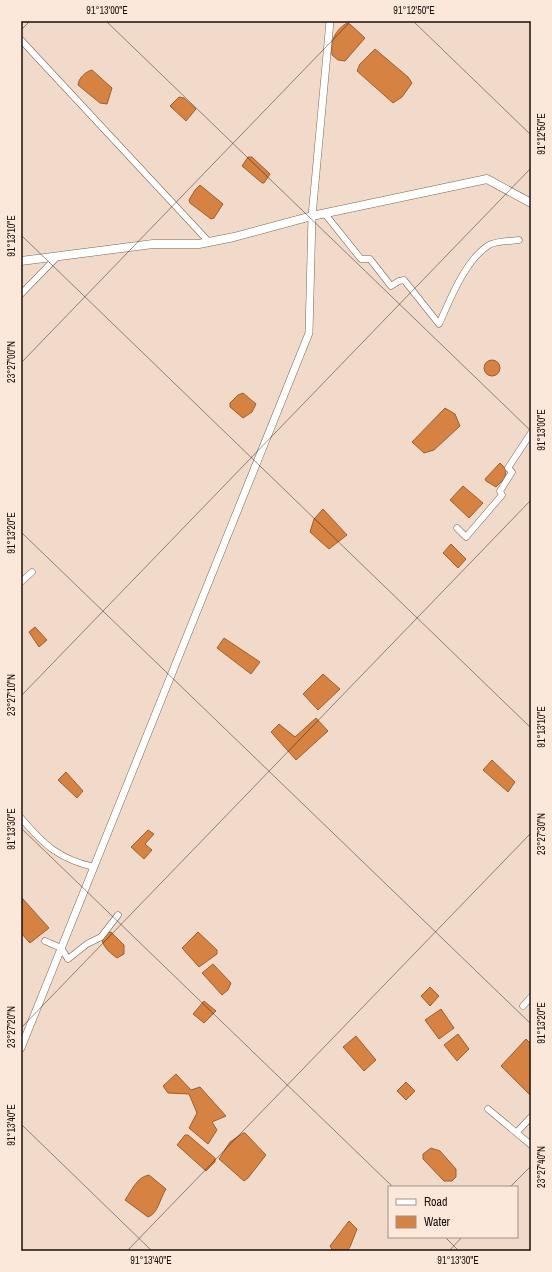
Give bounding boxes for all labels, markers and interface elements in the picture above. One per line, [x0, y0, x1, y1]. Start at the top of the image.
text: 91°13'00"E [86, 4, 128, 17]
text: 91°12'50"E [393, 4, 435, 17]
text: 91°12'50"E [535, 113, 548, 155]
text: 91°13'10"E [5, 215, 18, 257]
text: 23°27'00"N [5, 341, 18, 383]
text: 91°13'00"E [535, 409, 548, 451]
text: 91°13'20"E [5, 512, 18, 554]
text: 23°27'10"N [5, 674, 18, 716]
text: 91°13'10"E [535, 706, 548, 748]
text: 91°13'30"E [5, 808, 18, 850]
text: 23°27'30"N [535, 813, 548, 855]
text: 91°13'20"E [535, 1002, 548, 1044]
text: 23°27'20"N [5, 1006, 18, 1048]
text: 91°13'40"E [5, 1104, 18, 1146]
text: 23°27'40"N [535, 1146, 548, 1188]
legend [388, 1186, 518, 1238]
text: Road [424, 1194, 448, 1210]
text: Water [424, 1214, 451, 1230]
text: 91°13'40"E [130, 1254, 172, 1267]
text: 91°13'30"E [437, 1254, 479, 1267]

